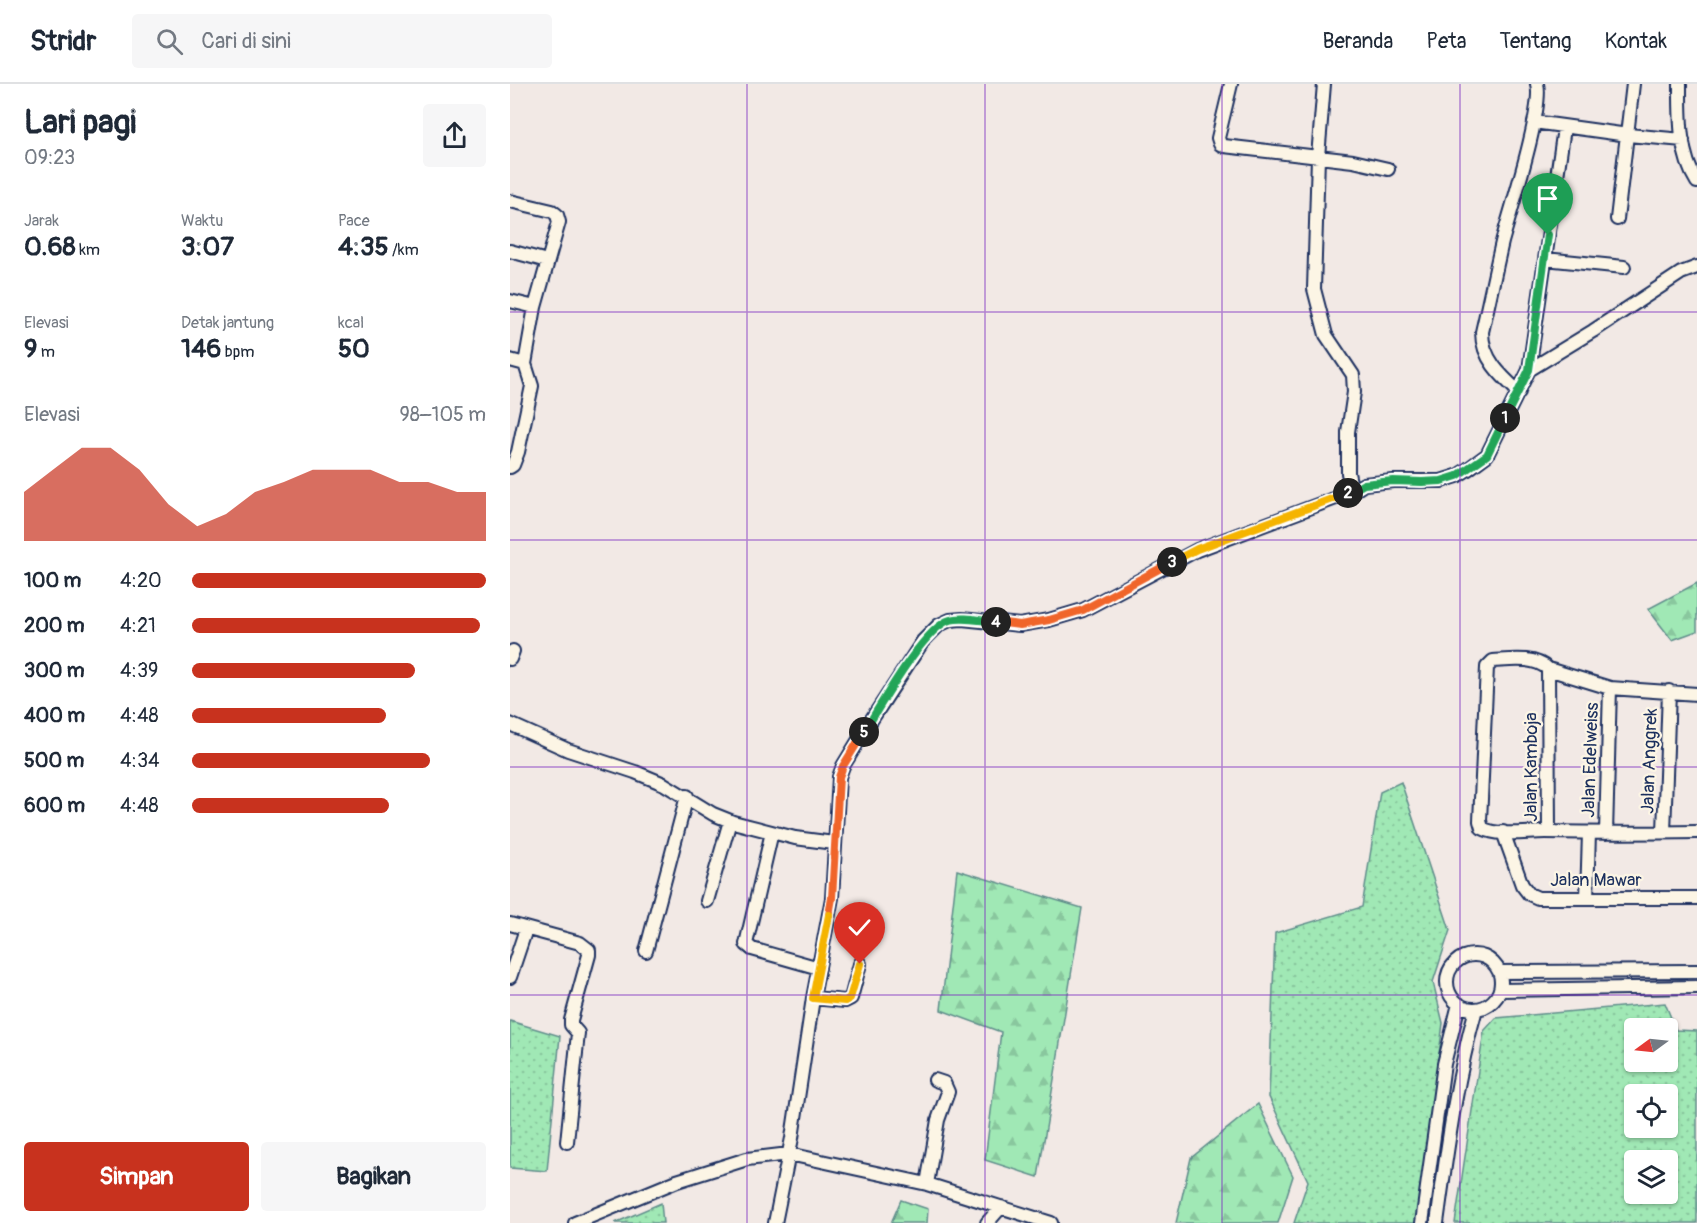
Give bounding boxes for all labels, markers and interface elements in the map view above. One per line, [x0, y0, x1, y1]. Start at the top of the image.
search box [132, 14, 552, 68]
text: Stridr [30, 24, 96, 59]
icon: search [153, 25, 186, 58]
text: Cari di sini [201, 27, 291, 55]
text: Beranda [1323, 28, 1393, 55]
text: Peta [1426, 28, 1467, 55]
text: Tentang [1500, 28, 1572, 55]
text: Kontak [1605, 28, 1667, 55]
text: Lari pagi [24, 102, 136, 143]
button: share [423, 104, 486, 167]
text: 09:23 [24, 145, 75, 170]
pin [1522, 173, 1573, 235]
icon: arrive [1531, 182, 1564, 215]
text: Jarak [24, 211, 59, 231]
text: Waktu [181, 211, 223, 231]
text: Pace [338, 211, 370, 231]
text: 0.68 [24, 231, 76, 263]
text: 3:07 [181, 231, 234, 263]
text: 4:35 [338, 231, 389, 263]
text: km [76, 240, 100, 260]
text: /km [389, 240, 419, 260]
text: Elevasi [24, 313, 69, 333]
text: Detak jantung [181, 313, 274, 333]
text: kcal [338, 313, 364, 333]
text: 9 [24, 333, 37, 365]
text: 146 [181, 333, 221, 365]
text: 50 [338, 333, 370, 365]
text: m [37, 342, 55, 362]
text: bpm [221, 342, 254, 362]
text: Elevasi [24, 402, 80, 427]
text: 98–105 m [399, 402, 486, 427]
pin: 1 [1490, 403, 1520, 433]
text: 1 [1502, 408, 1508, 428]
pin: 2 [1333, 478, 1363, 508]
text: 2 [1344, 483, 1352, 503]
pin: 3 [1157, 547, 1187, 577]
text: 3 [1168, 552, 1176, 572]
text: 100 m [24, 568, 81, 593]
text: 4:20 [120, 568, 162, 593]
pin: 4 [981, 607, 1011, 637]
text: 4 [991, 612, 1001, 632]
text: 200 m [24, 613, 85, 638]
text: 4:21 [120, 613, 156, 638]
text: 300 m [24, 658, 85, 683]
text: 4:39 [120, 658, 158, 683]
street label: Jalan Edelweiss [1577, 702, 1604, 818]
text: 400 m [24, 703, 85, 728]
text: 4:48 [120, 703, 159, 728]
street label: Jalan Anggrek [1636, 707, 1663, 814]
street label: Jalan Kamboja [1520, 712, 1543, 822]
pin: 5 [849, 717, 879, 747]
text: 5 [860, 722, 868, 742]
text: 500 m [24, 748, 84, 773]
text: 4:34 [120, 748, 160, 773]
text: 600 m [24, 793, 85, 818]
text: 4:48 [120, 793, 159, 818]
street label: Jalan Mawar [1550, 869, 1642, 892]
pin [834, 902, 885, 964]
icon: check [843, 911, 876, 944]
north arrow [1624, 1018, 1678, 1072]
map controls [1624, 1018, 1678, 1204]
button: locate [1624, 1084, 1678, 1138]
button: Simpan [24, 1142, 249, 1211]
button: Bagikan [261, 1142, 486, 1211]
button: layers [1624, 1150, 1678, 1204]

